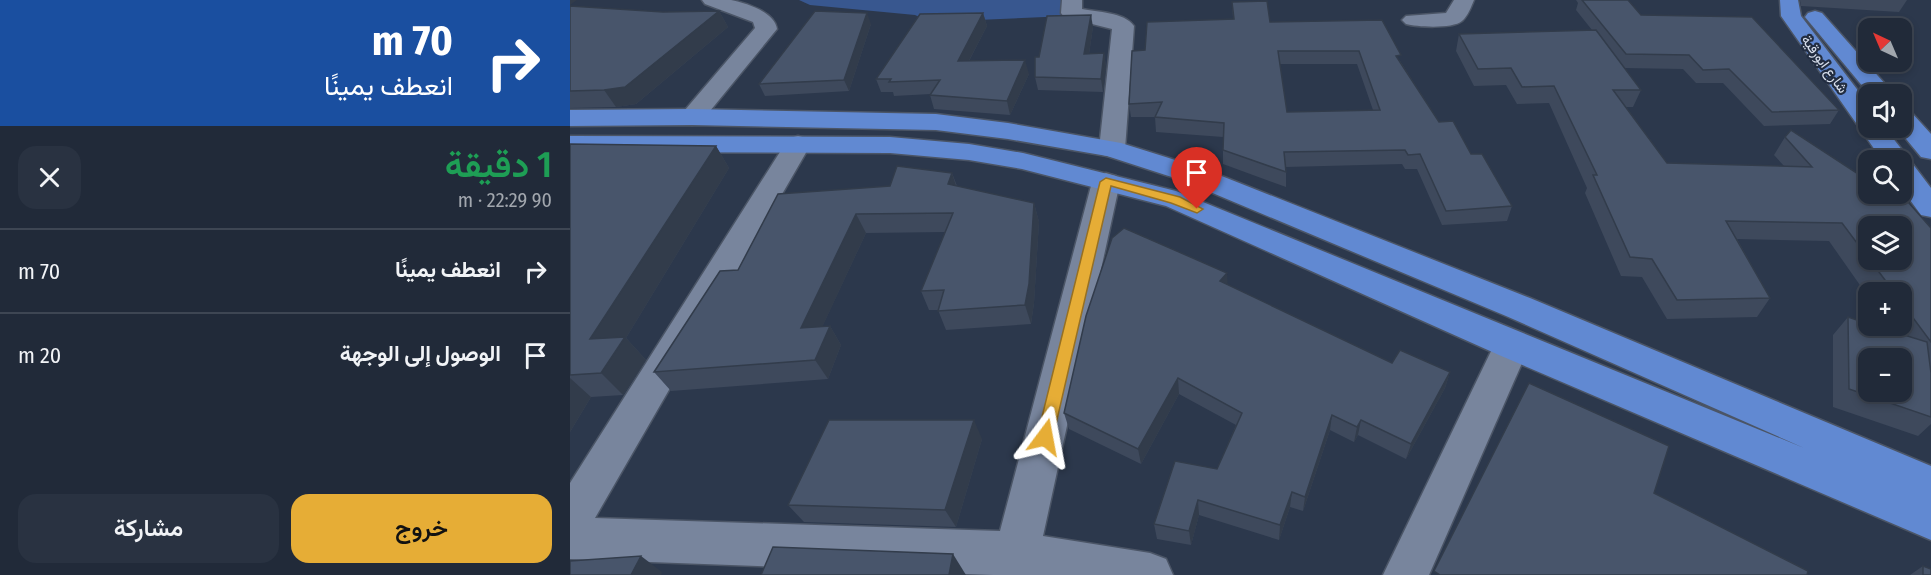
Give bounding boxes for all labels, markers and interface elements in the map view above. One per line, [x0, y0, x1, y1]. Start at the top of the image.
text: 70 m [372, 16, 453, 66]
north arrow [1858, 18, 1912, 72]
map controls [1858, 18, 1912, 402]
icon: right [474, 24, 552, 102]
street label: شارع ابورقية [1796, 32, 1851, 98]
text: انعطف يمينًا [324, 70, 453, 102]
button: sound [1858, 84, 1912, 138]
text: 1 دقيقة [445, 143, 552, 187]
button: close [18, 146, 81, 209]
pin [1171, 147, 1222, 209]
button: search [1858, 150, 1912, 204]
icon: arrive [1180, 156, 1213, 189]
text: 90 m · 22:29 [458, 188, 552, 212]
button: layers [1858, 216, 1912, 270]
icon: right [519, 255, 552, 288]
text: انعطف يمينًا [395, 256, 501, 283]
text: 70 m [18, 258, 60, 285]
button: + [1858, 282, 1912, 336]
icon: arrive [519, 339, 552, 372]
text: الوصول إلى الوجهة [340, 340, 501, 367]
text: 20 m [18, 342, 61, 369]
button: − [1858, 348, 1912, 402]
position arrow [1013, 405, 1077, 469]
button: مشاركة [18, 494, 279, 563]
button: خروج [291, 494, 552, 563]

